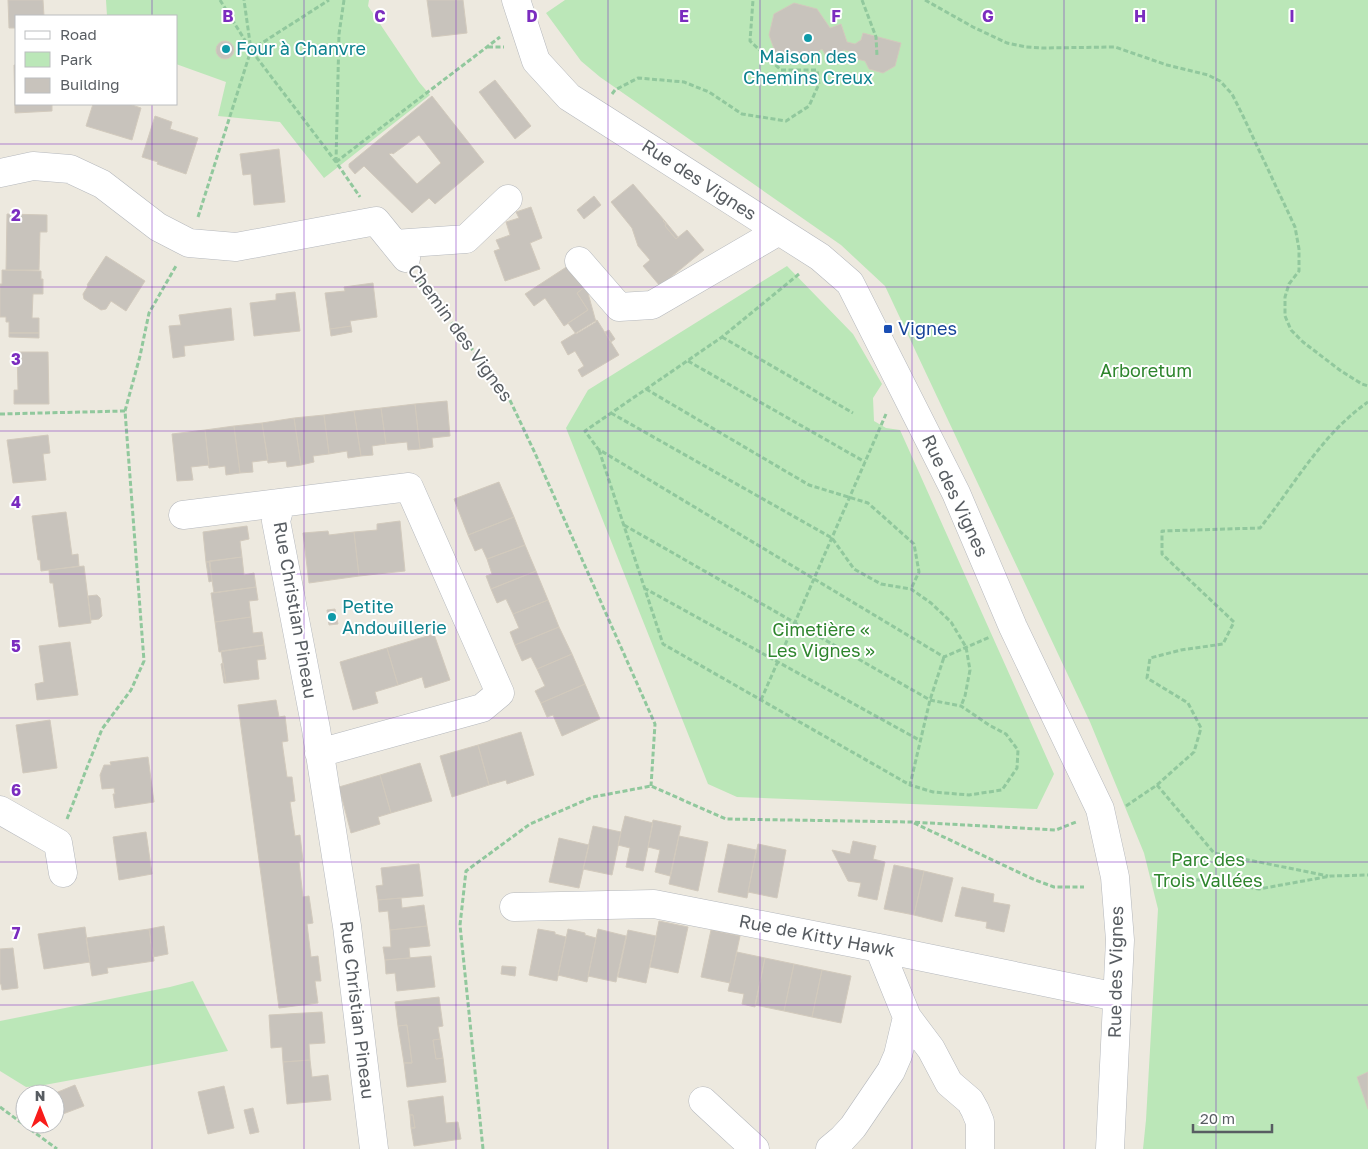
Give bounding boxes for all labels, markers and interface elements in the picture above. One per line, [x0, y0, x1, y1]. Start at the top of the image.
text: B [222, 6, 234, 26]
text: C [374, 6, 386, 26]
text: D [526, 6, 538, 26]
text: E [679, 6, 689, 26]
text: F [831, 6, 841, 26]
text: G [982, 6, 994, 26]
text: H [1134, 6, 1146, 26]
text: I [1289, 6, 1295, 26]
legend [15, 15, 178, 105]
text: Road [60, 25, 97, 43]
marker: Maison des Chemins Creux [802, 32, 814, 44]
place label: Four à Chanvre [236, 37, 366, 59]
marker: Four à Chanvre [220, 43, 232, 55]
place label: Maison des Chemins Creux [743, 45, 873, 88]
text: Park [60, 50, 93, 68]
text: Building [60, 75, 120, 93]
street label: Rue des Vignes [638, 134, 761, 224]
text: 2 [11, 205, 21, 225]
street label: Chemin des Vignes [404, 259, 518, 405]
place label: Vignes [898, 317, 957, 339]
marker: Vignes [882, 323, 894, 335]
text: 3 [11, 349, 21, 369]
park label: Arboretum [1100, 359, 1192, 381]
street label: Rue des Vignes [918, 431, 994, 560]
text: 4 [11, 492, 21, 512]
street label: Rue Christian Pineau [270, 520, 322, 700]
place label: Petite Andouillerie [342, 595, 447, 638]
marker: Petite Andouillerie [326, 611, 338, 623]
park label: Cimetière « Les Vignes » [767, 618, 875, 661]
text: 5 [11, 636, 21, 656]
text: 6 [11, 780, 21, 800]
park label: Parc des Trois Vallées [1154, 848, 1262, 891]
street label: Rue des Vignes [1103, 906, 1127, 1038]
street label: Rue de Kitty Hawk [737, 909, 897, 961]
street label: Rue Christian Pineau [336, 920, 380, 1100]
text: 7 [12, 923, 21, 943]
north arrow [15, 1084, 65, 1134]
text: N [35, 1087, 45, 1104]
scale bar [1193, 1102, 1272, 1134]
text: 20 m [1200, 1109, 1235, 1127]

